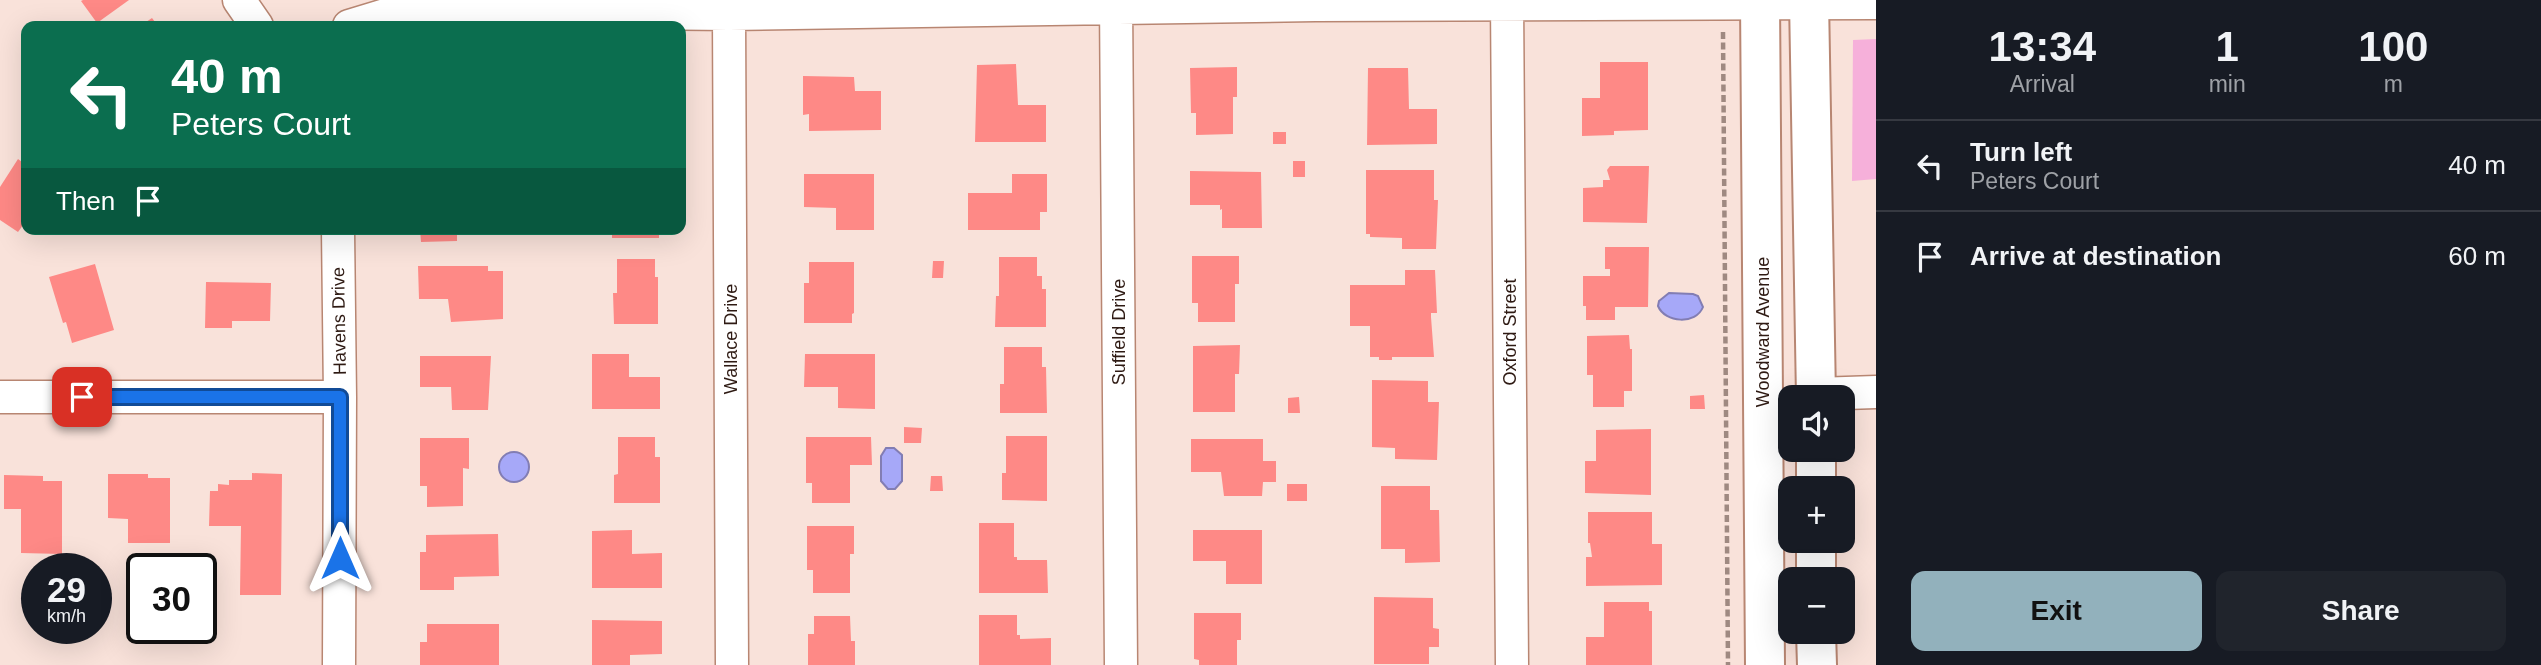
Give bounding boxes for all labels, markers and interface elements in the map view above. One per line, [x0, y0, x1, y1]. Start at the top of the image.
text: 13:34 [1989, 23, 2096, 70]
text: 1 [2215, 23, 2239, 70]
text: 100 [2358, 23, 2428, 70]
icon: left [56, 49, 147, 140]
text: 40 m [171, 49, 283, 103]
text: Arrival [2010, 71, 2075, 97]
text: min [2209, 71, 2246, 97]
text: m [2384, 71, 2403, 97]
text: Peters Court [171, 106, 351, 142]
text: Turn left [1970, 137, 2072, 167]
icon: left [1911, 147, 1949, 185]
text: 40 m [2448, 150, 2506, 180]
text: Peters Court [1970, 168, 2099, 194]
icon: arrive [129, 182, 167, 220]
text: Then [56, 186, 115, 216]
icon: arrive [1911, 238, 1949, 276]
text: Arrive at destination [1970, 241, 2221, 271]
text: 60 m [2448, 241, 2506, 271]
street label: Woodward Avenue [1753, 257, 1773, 407]
street label: Havens Drive [328, 267, 350, 375]
street label: Oxford Street [1500, 278, 1520, 386]
street label: Suffield Drive [1109, 279, 1129, 385]
street label: Wallace Drive [721, 284, 741, 394]
pin [52, 367, 112, 427]
icon: arrive [63, 378, 101, 416]
map controls [1778, 385, 1855, 644]
button: sound [1778, 385, 1855, 462]
button: + [1778, 476, 1855, 553]
position arrow [303, 521, 377, 595]
speed limit sign: 30 [126, 553, 217, 644]
button: − [1778, 567, 1855, 644]
text: 29 [47, 570, 86, 609]
button: Exit [1911, 571, 2202, 651]
button: Share [2216, 571, 2506, 651]
text: km/h [47, 606, 86, 626]

